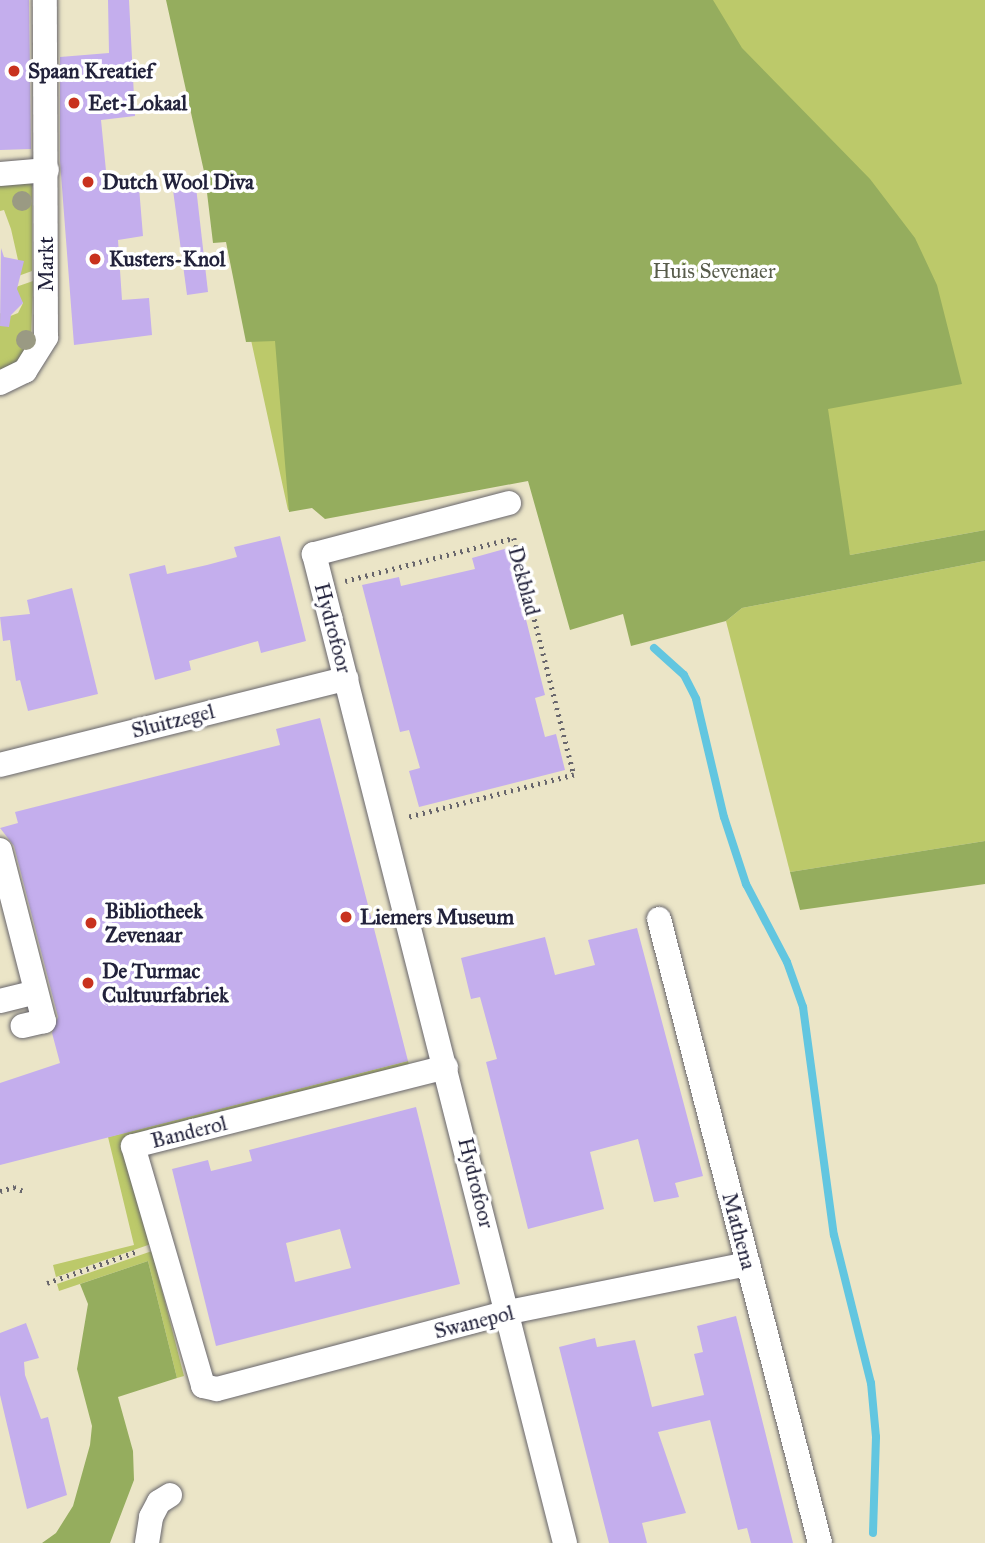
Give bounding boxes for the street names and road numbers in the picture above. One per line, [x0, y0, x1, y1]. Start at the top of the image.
street label: Markt [33, 236, 59, 292]
street label: Dekblad [503, 544, 545, 618]
street label: Hydrofoor [309, 580, 357, 676]
street label: Sluitzegel [129, 699, 217, 743]
street label: Banderol [148, 1110, 230, 1154]
street label: Hydrofoor [453, 1135, 499, 1231]
street label: Mathena [717, 1190, 761, 1272]
street label: Swanepol [431, 1300, 517, 1344]

